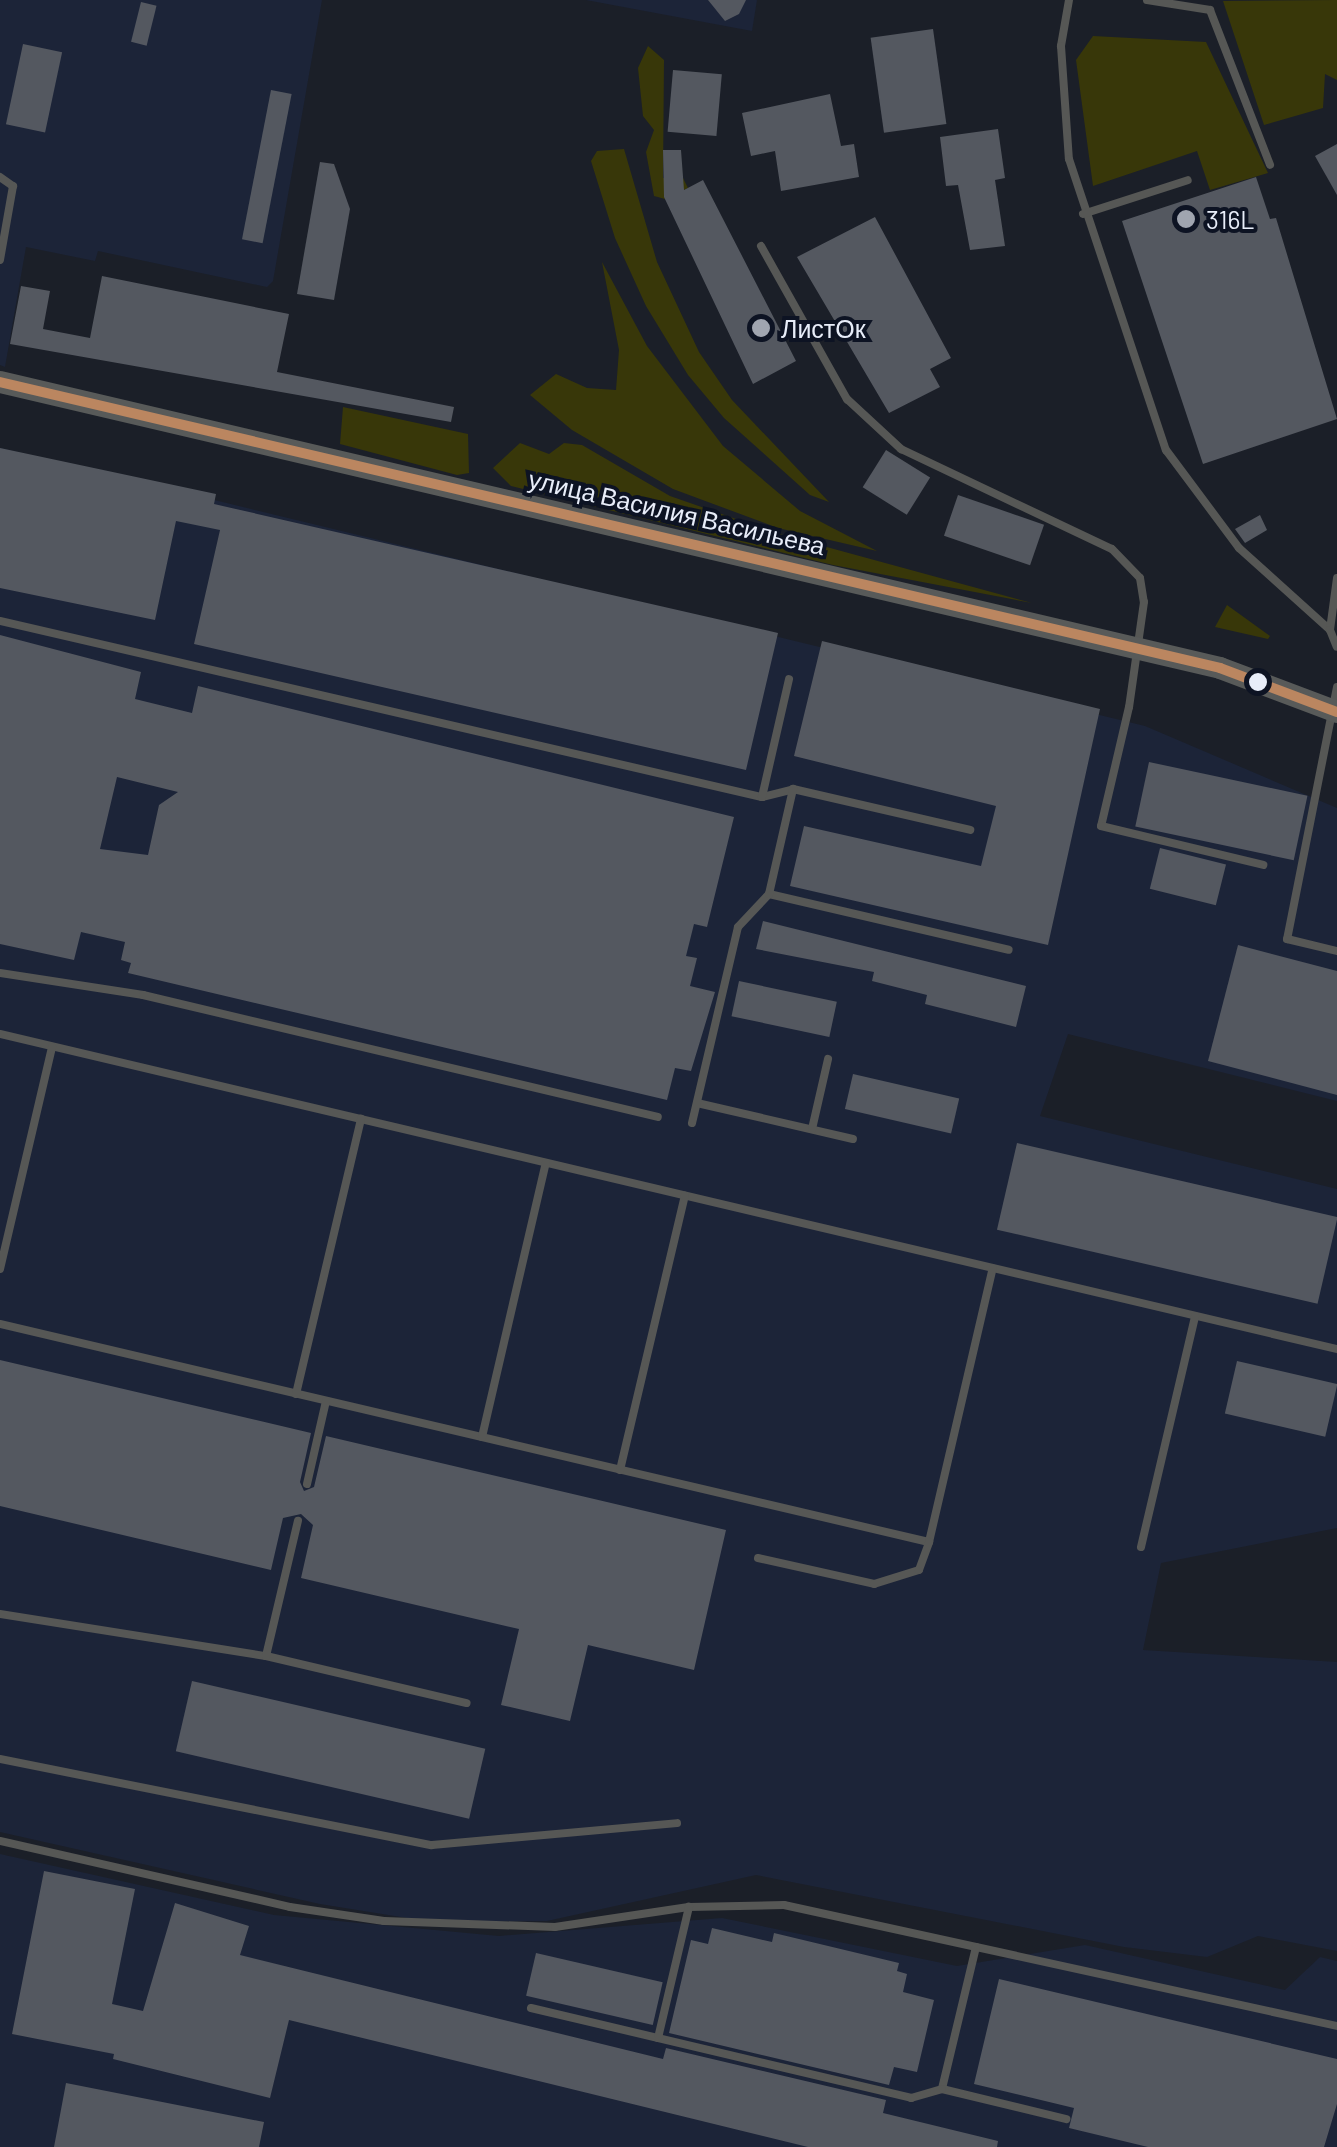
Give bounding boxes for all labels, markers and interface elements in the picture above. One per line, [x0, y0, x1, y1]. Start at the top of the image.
place label: 316L [1206, 204, 1255, 234]
marker: 316L [1175, 208, 1197, 230]
place label: ЛистОк [781, 313, 866, 343]
marker: ЛистОк [750, 317, 772, 339]
street label: улица Василия Васильева [526, 463, 828, 561]
unlabelled marker [1248, 672, 1268, 692]

